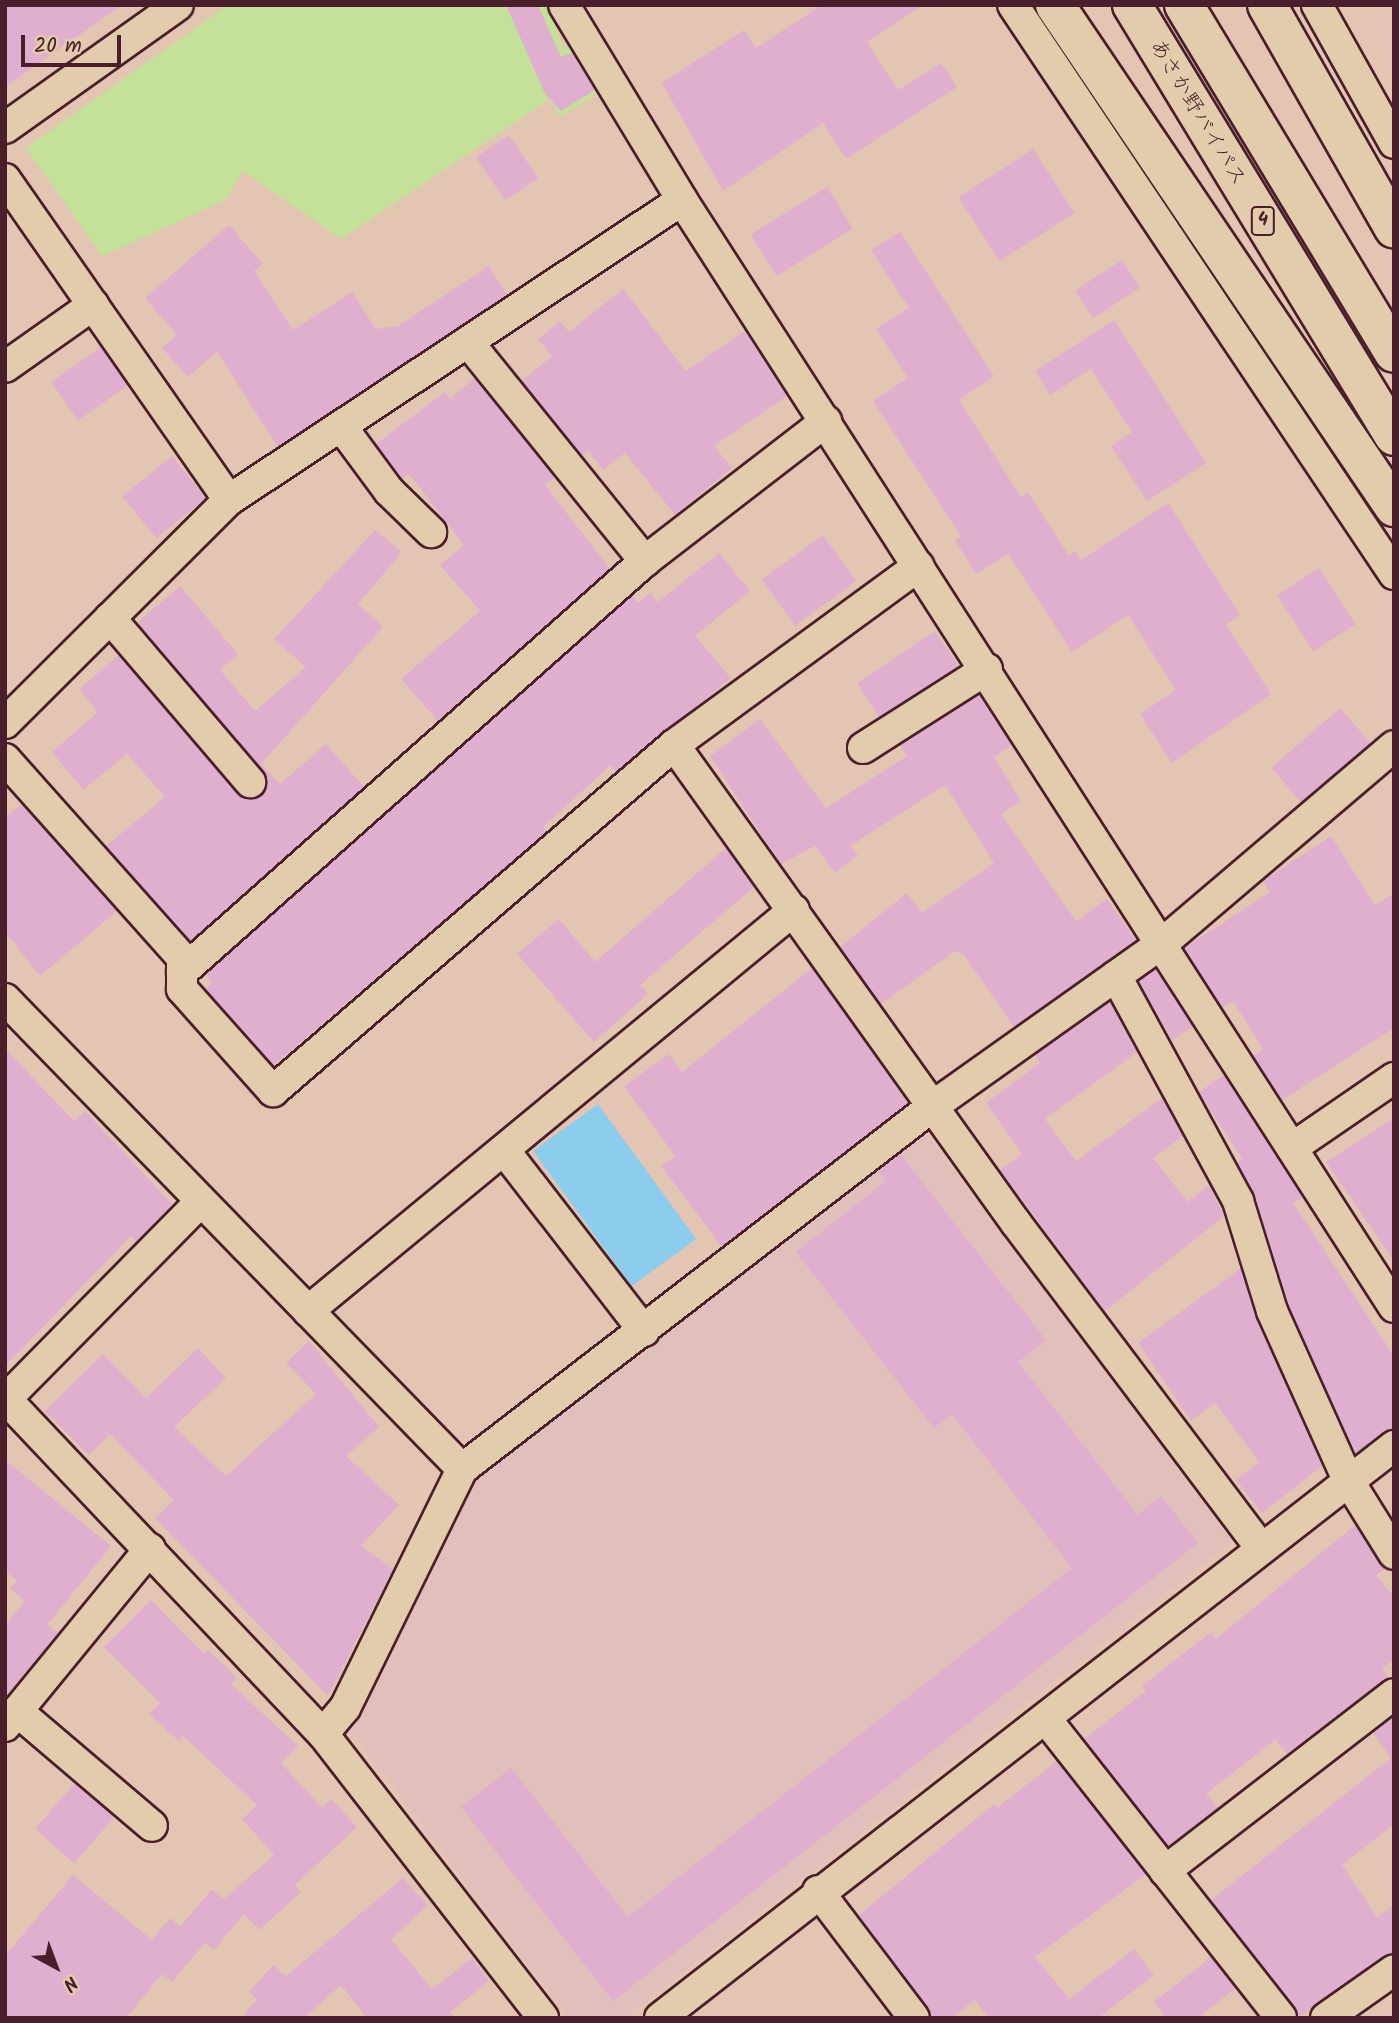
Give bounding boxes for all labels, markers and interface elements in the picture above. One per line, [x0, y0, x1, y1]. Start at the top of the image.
scale bar [24, 21, 124, 65]
text: 20 m [34, 30, 82, 63]
street label: あさか野バイパス [1143, 35, 1251, 191]
road number: 4 [1251, 206, 1275, 236]
north arrow [21, 1932, 91, 2002]
text: N [55, 1968, 84, 1998]

